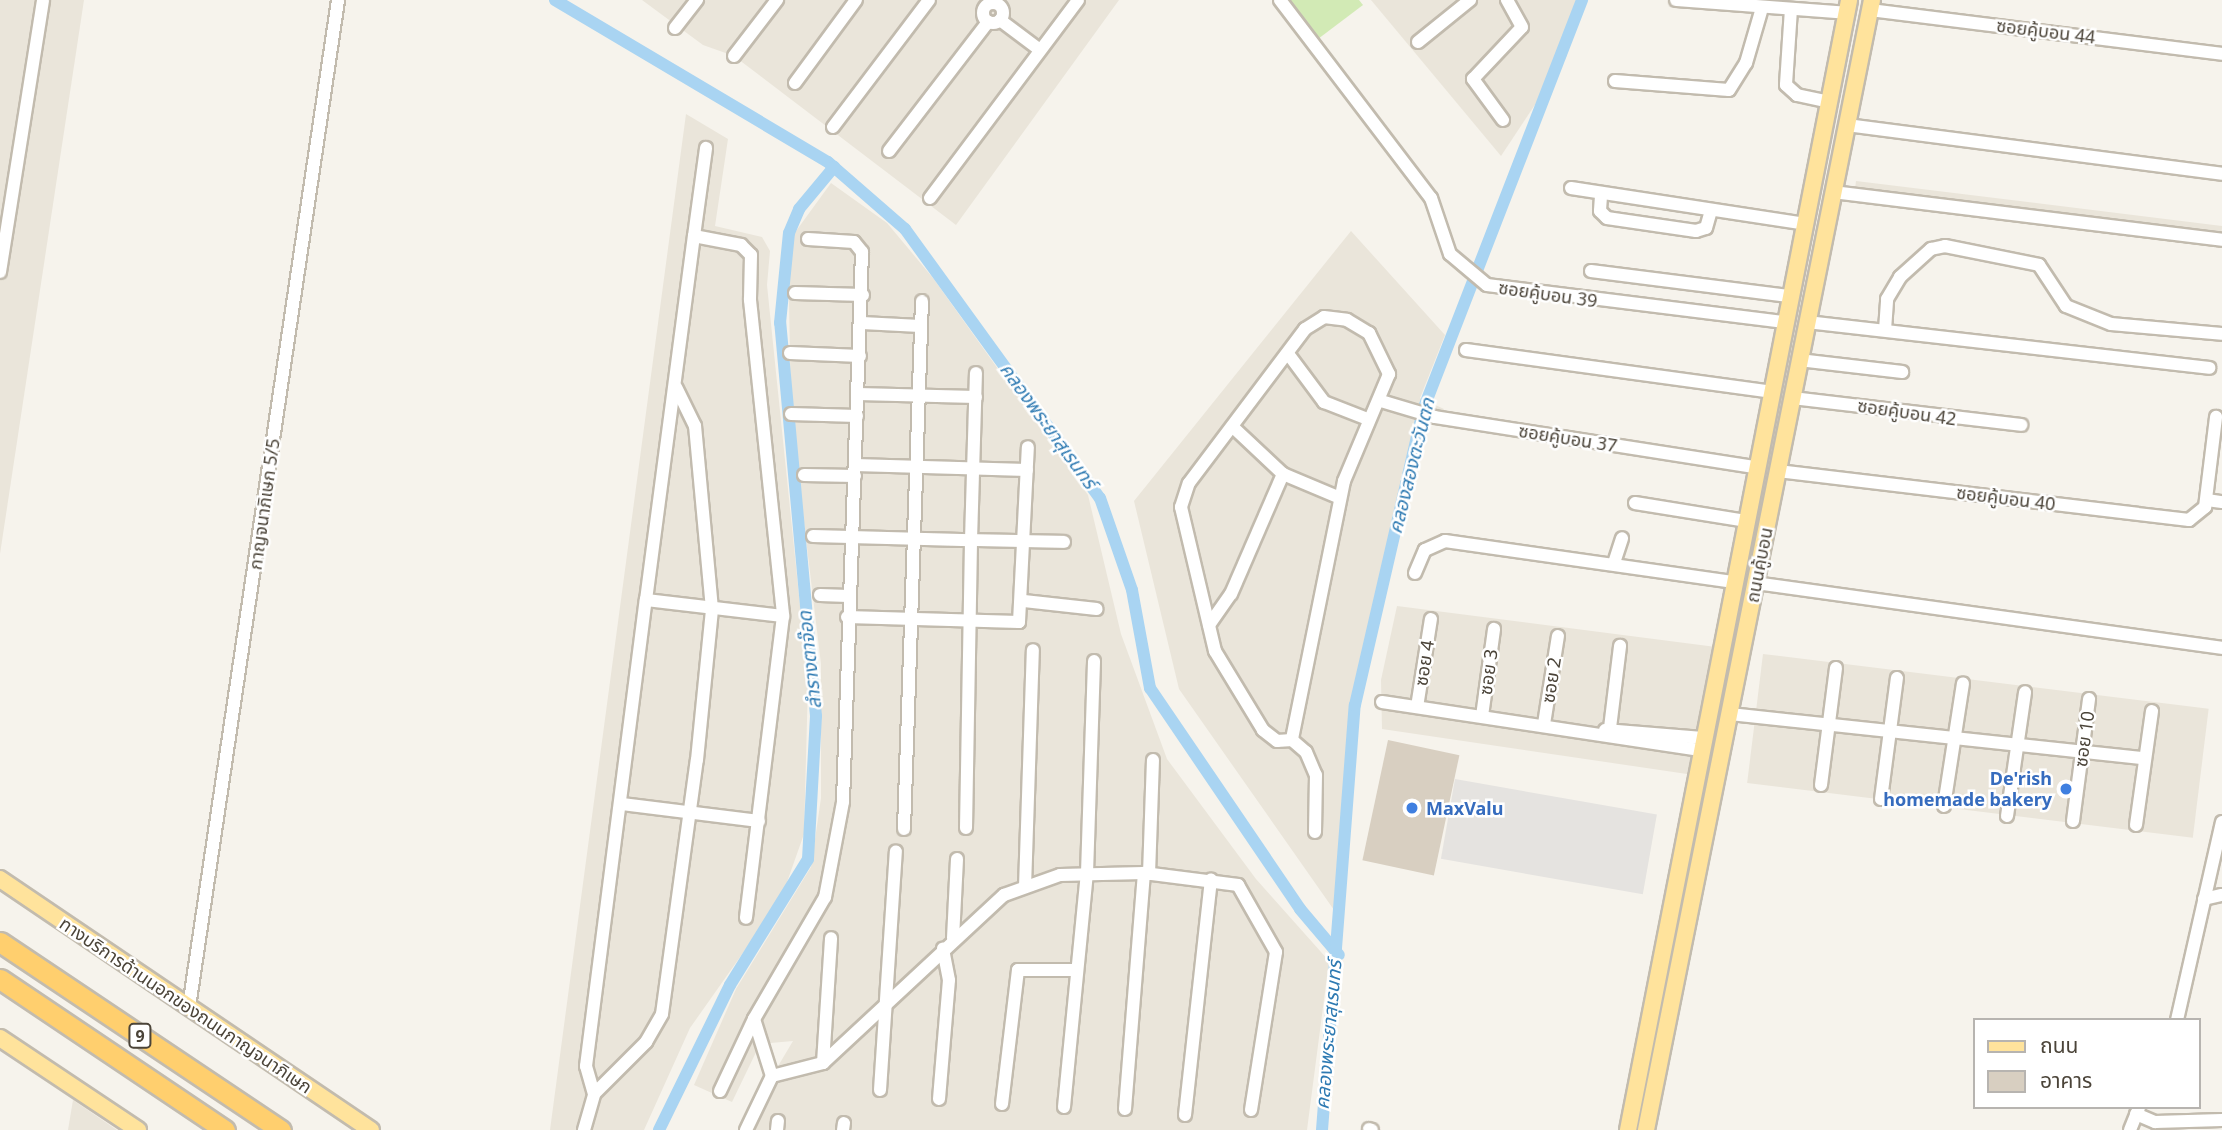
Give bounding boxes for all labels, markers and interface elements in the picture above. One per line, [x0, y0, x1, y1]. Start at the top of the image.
street label: ซอยคู้บอน 44 [1995, 14, 2097, 48]
street label: ซอยคู้บอน 39 [1497, 276, 1599, 312]
water label: คลองพระยาสุเรนทร์ [995, 359, 1101, 493]
street label: ซอยคู้บอน 42 [1856, 394, 1958, 430]
water label: คลองสองตะวันตก [1384, 396, 1440, 536]
street label: ซอยคู้บอน 37 [1517, 420, 1619, 456]
street label: กาญจนาภิเษก 5/5 [244, 437, 284, 571]
street label: ซอยคู้บอน 40 [1955, 481, 2057, 515]
street label: ถนนคู้บอน [1741, 526, 1777, 604]
water label: ลำรางตาจ๊อด [794, 610, 826, 710]
street label: ซอย 4 [1410, 639, 1438, 687]
street label: ซอย 3 [1474, 648, 1502, 696]
street label: ซอย 2 [1537, 656, 1565, 704]
street label: ซอย 10 [2069, 710, 2099, 768]
place label: De'rish homemade bakery [1883, 768, 2052, 810]
marker: De'rish homemade bakery [2058, 781, 2074, 797]
place label: MaxValu [1426, 797, 1503, 819]
marker: MaxValu [1404, 800, 1420, 816]
street label: ทางบริการด้านนอกของถนนกาญจนาภิเษก [56, 912, 316, 1098]
water label: คลองพระยาสุเรนทร์ [1311, 960, 1347, 1110]
legend [1974, 1018, 2201, 1109]
road number: 9 [128, 1024, 152, 1048]
text: ถนน [2040, 1031, 2078, 1059]
text: อาคาร [2040, 1066, 2092, 1094]

